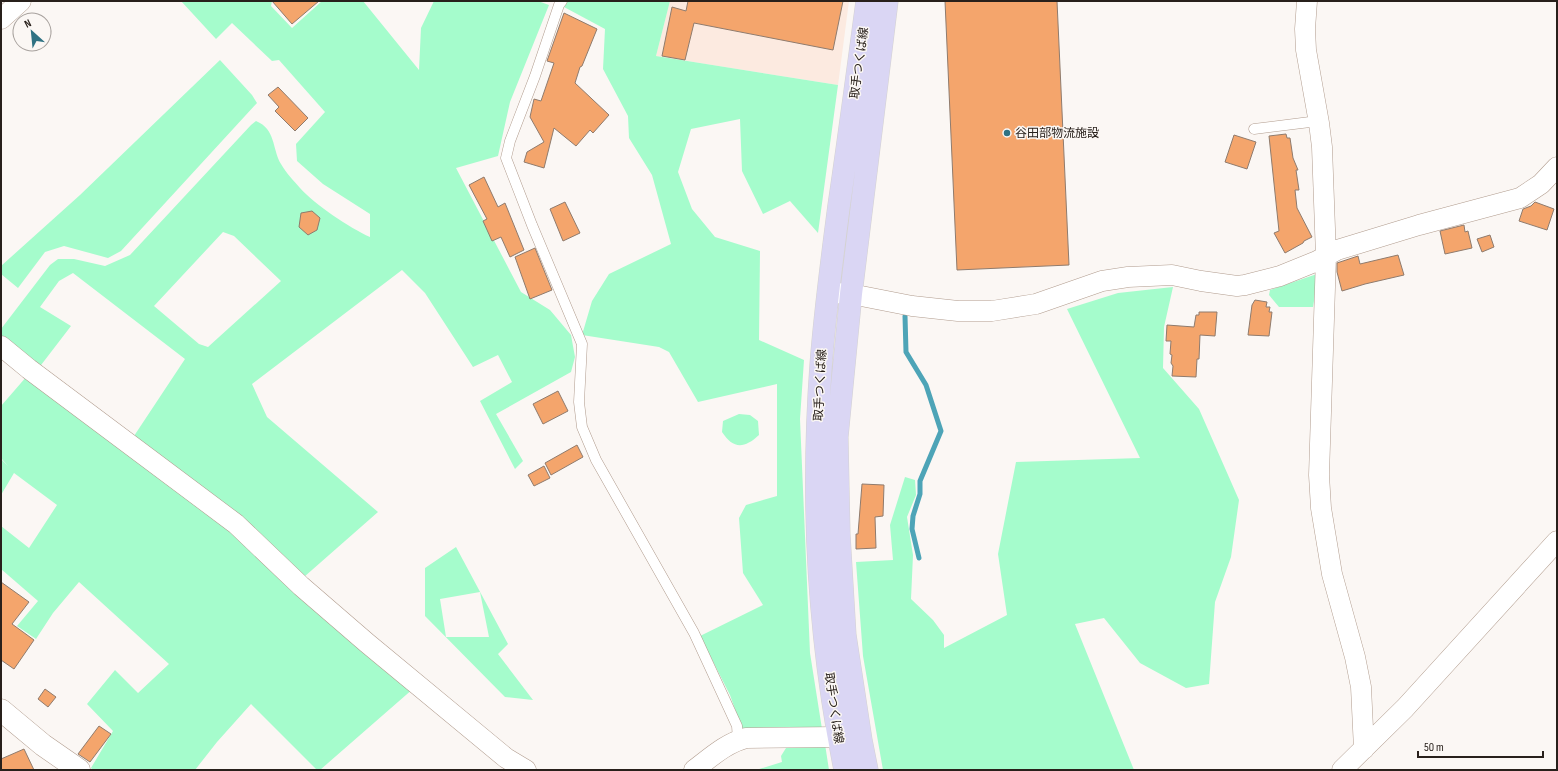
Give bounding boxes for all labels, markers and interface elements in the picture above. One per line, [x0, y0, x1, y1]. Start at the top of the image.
north arrow [12, 12, 52, 52]
text: N [22, 16, 33, 31]
street label: 取手つくば線 [847, 26, 872, 100]
place label: 谷田部物流施設 [1015, 126, 1099, 141]
marker: 谷田部物流施設 [1002, 128, 1012, 138]
street label: 取手つくば線 [811, 349, 830, 421]
street label: 取手つくば線 [821, 671, 846, 745]
scale bar [1418, 733, 1543, 759]
text: 50 m [1424, 740, 1444, 755]

